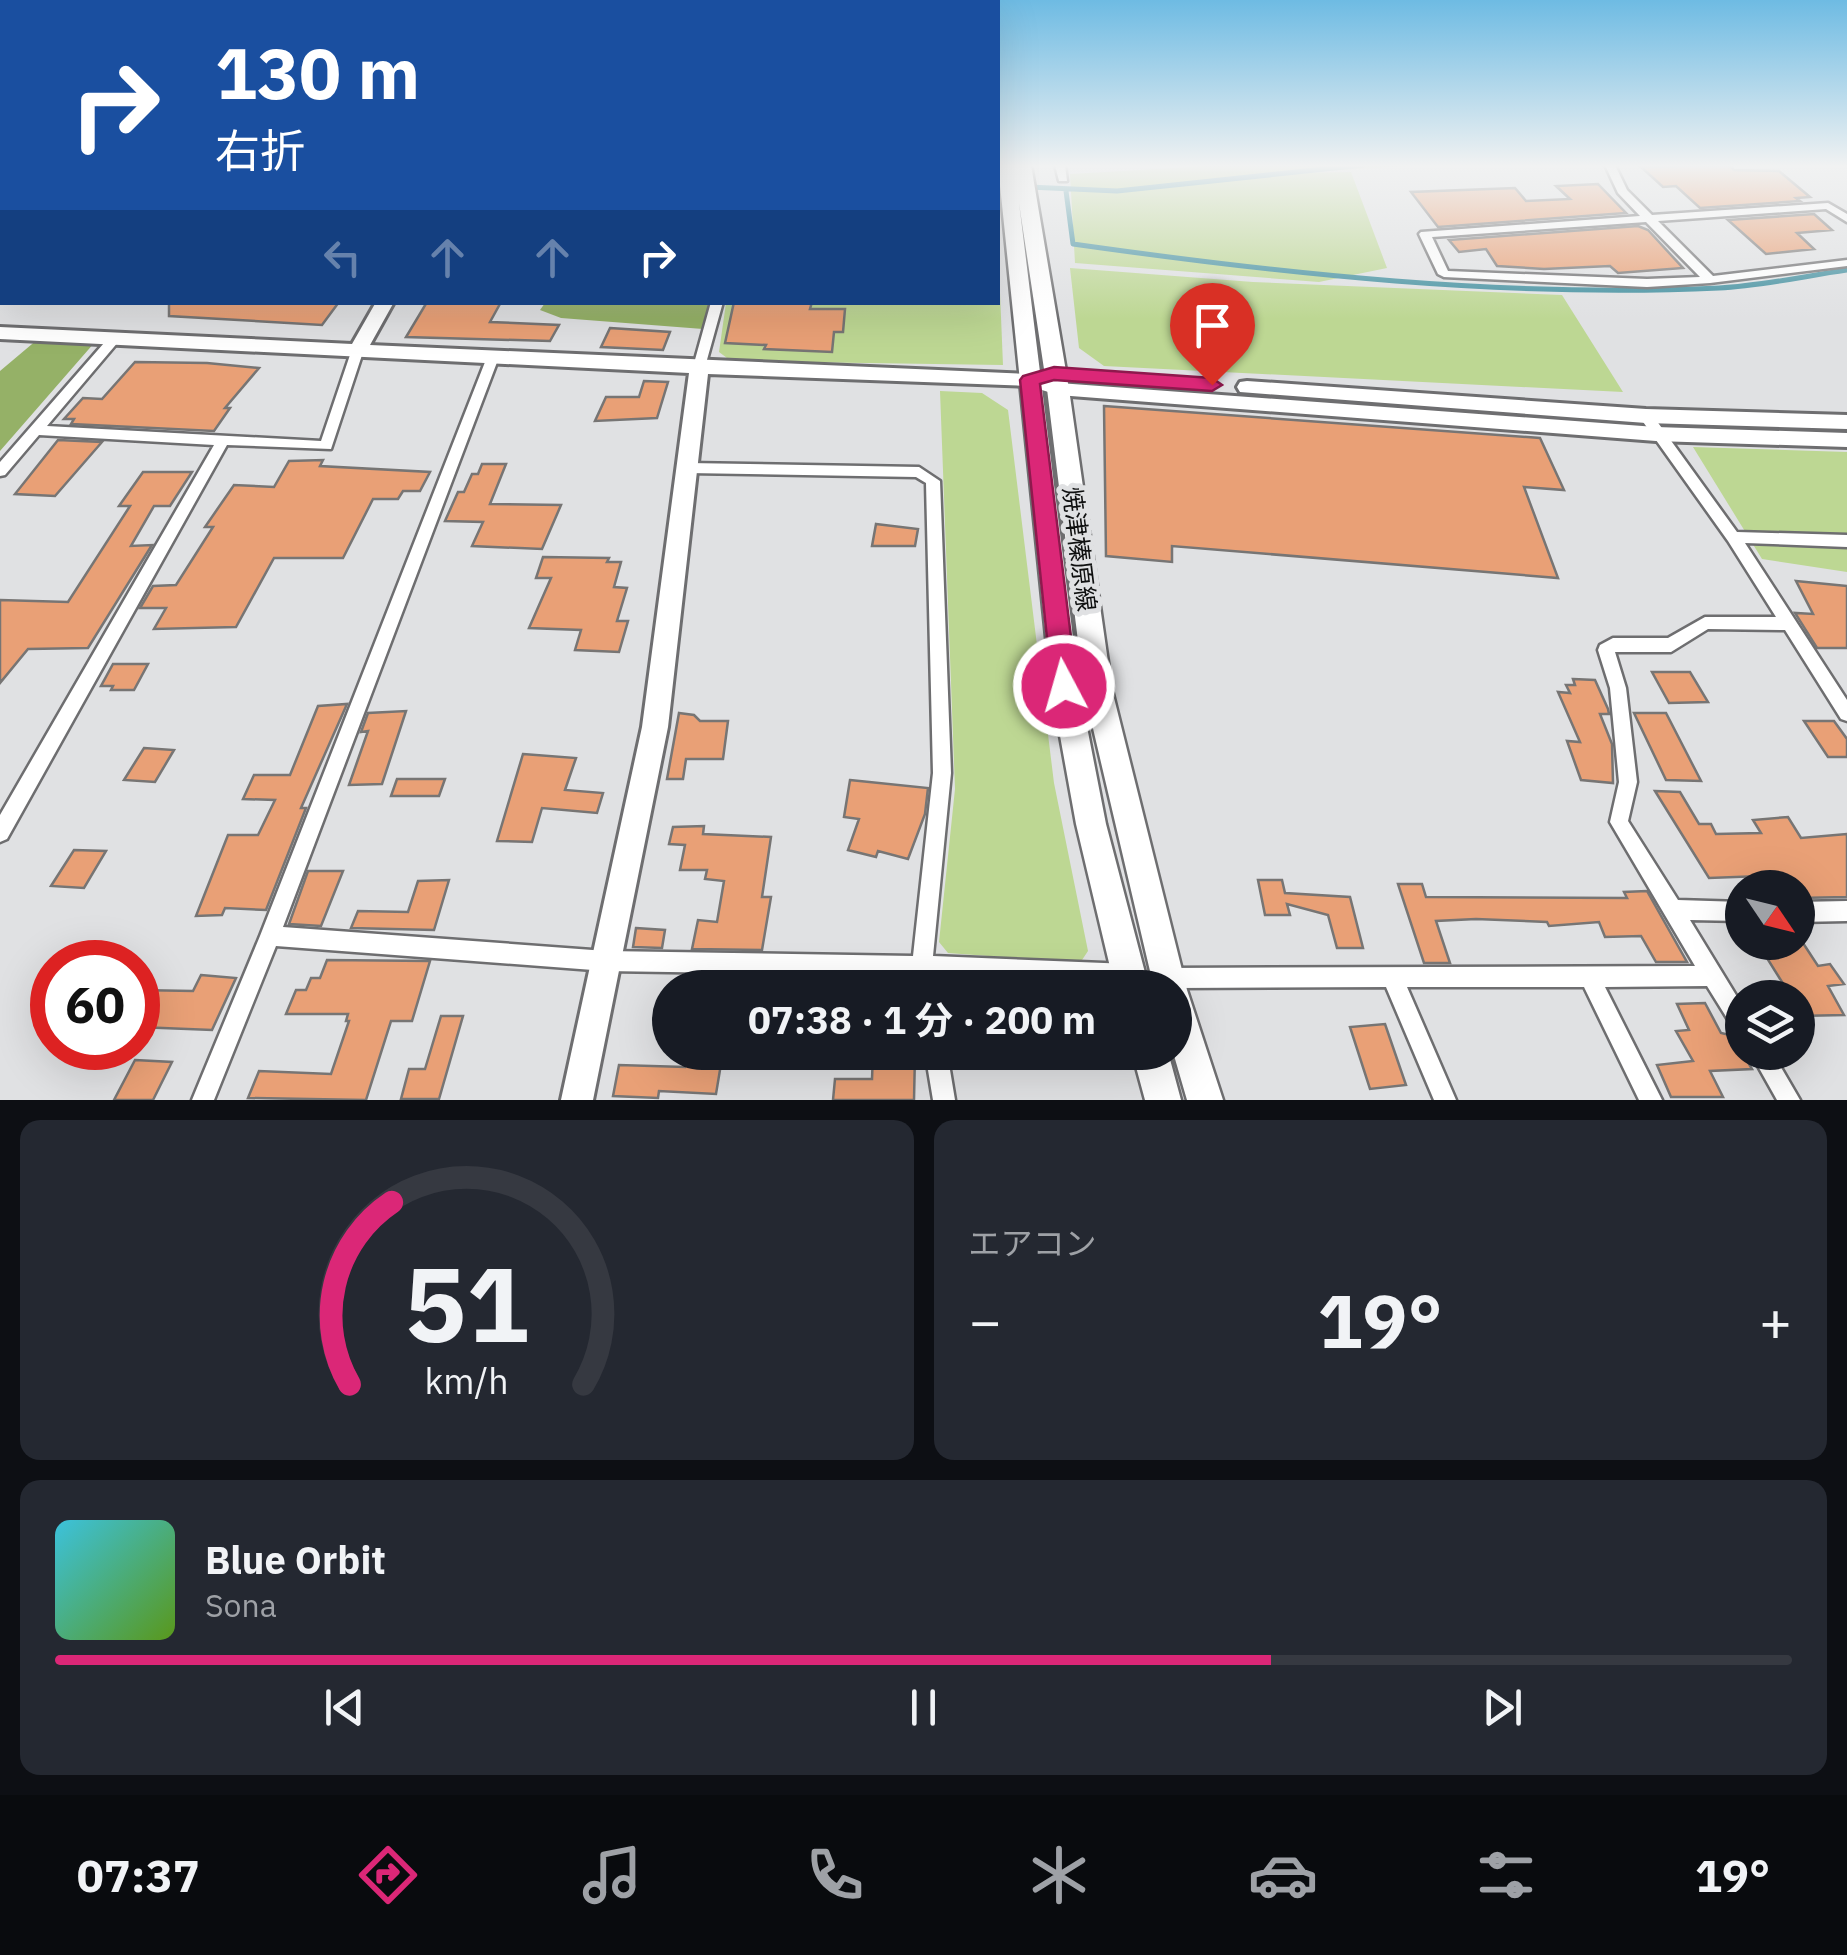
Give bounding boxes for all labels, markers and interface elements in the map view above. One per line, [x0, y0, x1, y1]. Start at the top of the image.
text: 130 m [215, 27, 420, 118]
icon: right [50, 40, 180, 170]
text: 右折 [215, 121, 305, 179]
icon: left [315, 230, 370, 285]
icon: ahead [420, 230, 475, 285]
icon: ahead [525, 230, 580, 285]
icon: right [630, 230, 685, 285]
pin [1170, 283, 1255, 386]
icon: arrive [1185, 298, 1240, 353]
street label: 焼津榛原線 [1056, 485, 1104, 613]
position arrow [1012, 634, 1116, 738]
north arrow [1725, 870, 1815, 960]
map controls [1725, 870, 1815, 1070]
speed limit sign: 60 [30, 940, 160, 1070]
button: layers [1725, 980, 1815, 1070]
text: 07:38 · 1 分 · 200 m [748, 995, 1096, 1044]
text: エアコン [969, 1222, 1097, 1264]
text: 51 [404, 1235, 529, 1371]
text: 19° [1318, 1271, 1443, 1369]
text: − [969, 1285, 1002, 1356]
text: + [1759, 1285, 1792, 1356]
text: km/h [425, 1357, 509, 1404]
text: Blue Orbit [205, 1535, 386, 1584]
text: Sona [205, 1584, 277, 1626]
icon: previous [317, 1680, 372, 1735]
icon: pause [896, 1680, 951, 1735]
icon: next [1475, 1680, 1530, 1735]
icon: directions [353, 1840, 423, 1910]
icon: music [577, 1840, 647, 1910]
icon: phone [800, 1840, 870, 1910]
icon: climate [1024, 1840, 1094, 1910]
icon: car [1248, 1840, 1318, 1910]
icon: filters [1471, 1840, 1541, 1910]
text: 07:37 [77, 1846, 200, 1904]
text: 19° [1695, 1846, 1770, 1904]

